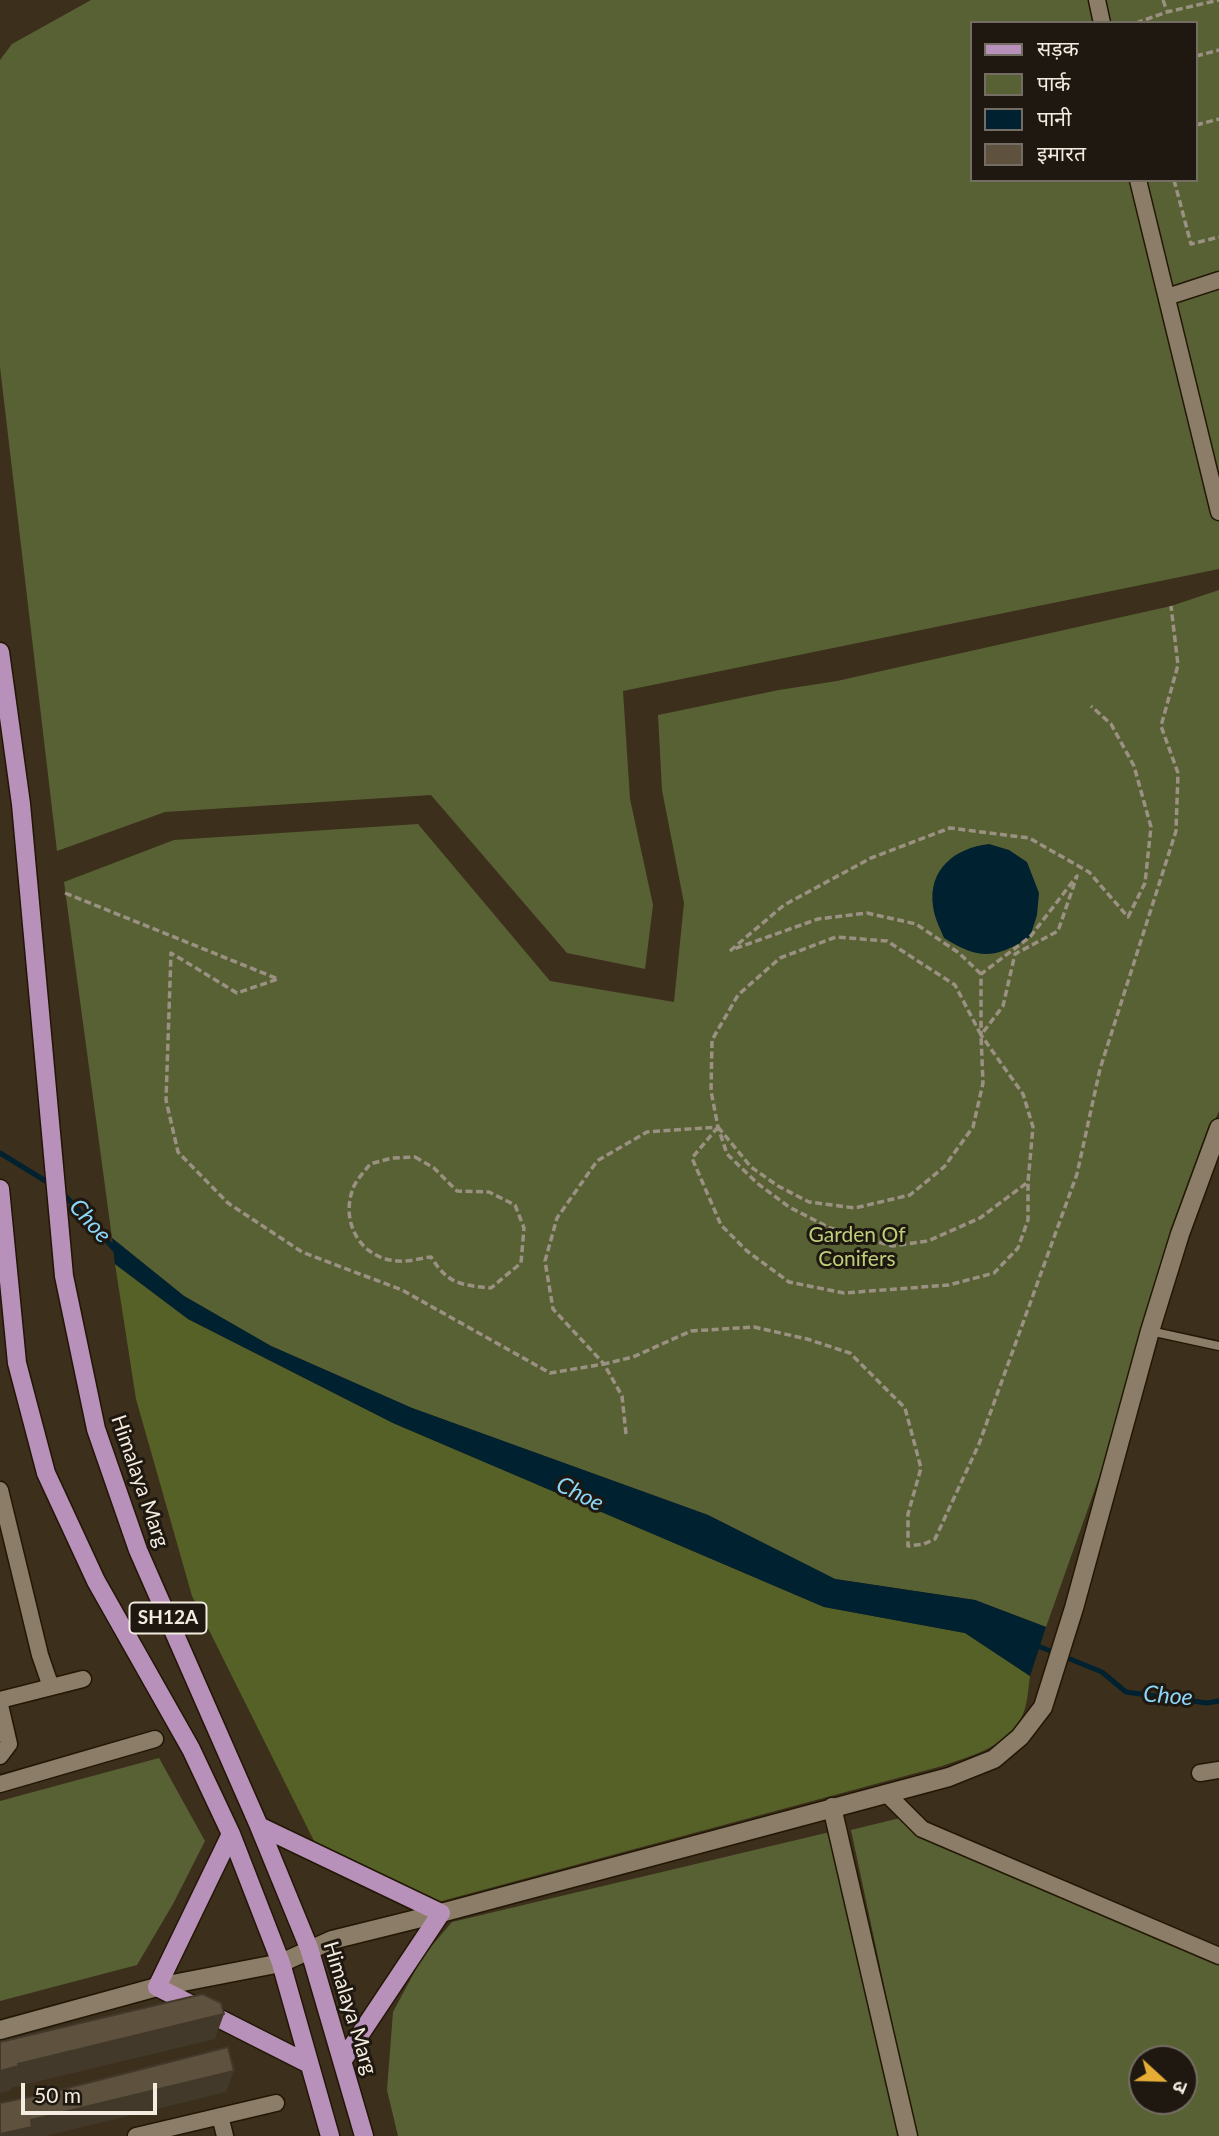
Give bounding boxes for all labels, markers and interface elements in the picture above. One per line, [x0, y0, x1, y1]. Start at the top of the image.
legend [970, 21, 1198, 182]
text: सड़क [1037, 35, 1079, 60]
text: पार्क [1037, 70, 1071, 95]
text: पानी [1037, 105, 1071, 130]
text: इमारत [1037, 140, 1086, 165]
water label: Choe [63, 1193, 117, 1249]
park label: Garden Of Conifers [809, 1222, 905, 1272]
street label: Himalaya Marg [106, 1412, 174, 1550]
water label: Choe [552, 1470, 608, 1518]
road number: SH12A [130, 1602, 206, 1634]
water label: Choe [1142, 1680, 1194, 1712]
street label: Himalaya Marg [318, 1938, 382, 2078]
north arrow [1128, 2045, 1198, 2115]
scale bar [24, 2070, 161, 2114]
text: उ [1168, 2078, 1194, 2097]
text: 50 m [34, 2082, 81, 2107]

